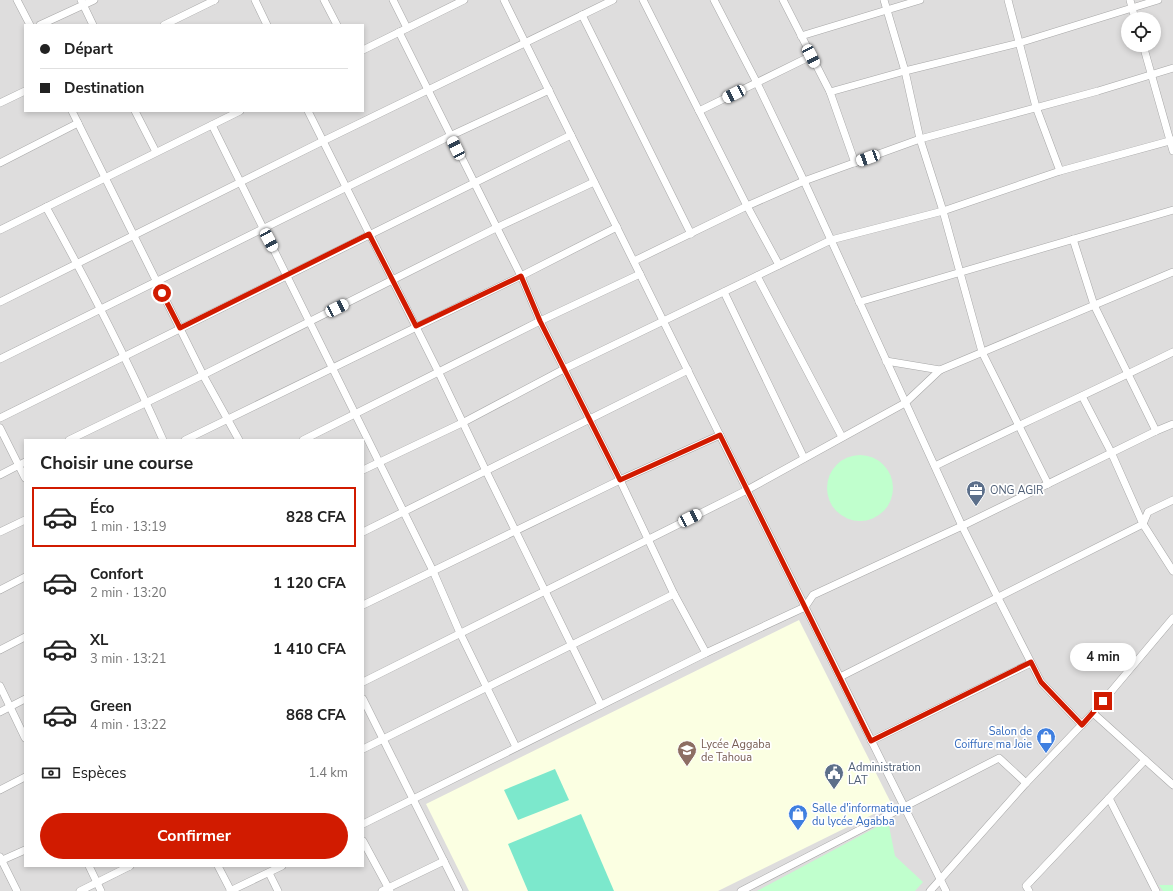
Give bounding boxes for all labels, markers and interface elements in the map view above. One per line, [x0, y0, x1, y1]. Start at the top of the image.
map controls [1121, 12, 1161, 52]
button: locate [1121, 12, 1161, 52]
text: Départ [64, 39, 113, 59]
car [800, 43, 822, 69]
text: Destination [64, 78, 144, 98]
car [721, 83, 747, 105]
car [445, 135, 467, 161]
car [855, 148, 881, 168]
car [258, 227, 280, 253]
route start [153, 284, 171, 302]
car [324, 297, 350, 319]
text: Choisir une course [40, 451, 193, 475]
office icon: ONG AGIR [965, 479, 987, 507]
place label: ONG AGIR [990, 483, 1044, 498]
text: Éco [90, 498, 114, 518]
icon: car [42, 499, 78, 535]
text: 828 CFA [286, 507, 346, 527]
car [677, 507, 703, 529]
text: 1 min · 13:19 [90, 518, 166, 536]
text: Confort [90, 564, 143, 584]
icon: car [42, 565, 78, 601]
text: 1 120 CFA [273, 573, 346, 593]
text: 2 min · 13:20 [90, 584, 166, 602]
text: XL [90, 630, 109, 650]
icon: car [42, 631, 78, 667]
text: 1 410 CFA [273, 639, 346, 659]
callout: 4 min [1070, 643, 1136, 671]
text: 4 min [1086, 648, 1120, 666]
text: 3 min · 13:21 [90, 650, 166, 668]
route end [1094, 692, 1112, 710]
text: Green [90, 696, 132, 716]
icon: car [42, 697, 78, 733]
text: 868 CFA [286, 705, 346, 725]
text: 4 min · 13:22 [90, 716, 166, 734]
place label: Salon de Coiffure ma Joie [954, 724, 1032, 752]
shop icon: Salon de Coiffure ma Joie [1035, 726, 1057, 754]
place label: Lycée Aggaba de Tahoua [701, 737, 771, 765]
school or university icon: Lycée Aggaba de Tahoua [676, 739, 698, 767]
place label: Administration LAT [848, 760, 921, 788]
icon: cash [40, 762, 62, 784]
public building icon: Administration LAT [823, 762, 845, 790]
text: Espèces [72, 763, 127, 783]
text: 1.4 km [308, 764, 348, 782]
place label: Salle d'informatique du lycée Agabba [812, 801, 911, 829]
shop icon: Salle d'informatique du lycée Agabba [787, 803, 809, 831]
button: Confirmer [40, 813, 348, 859]

